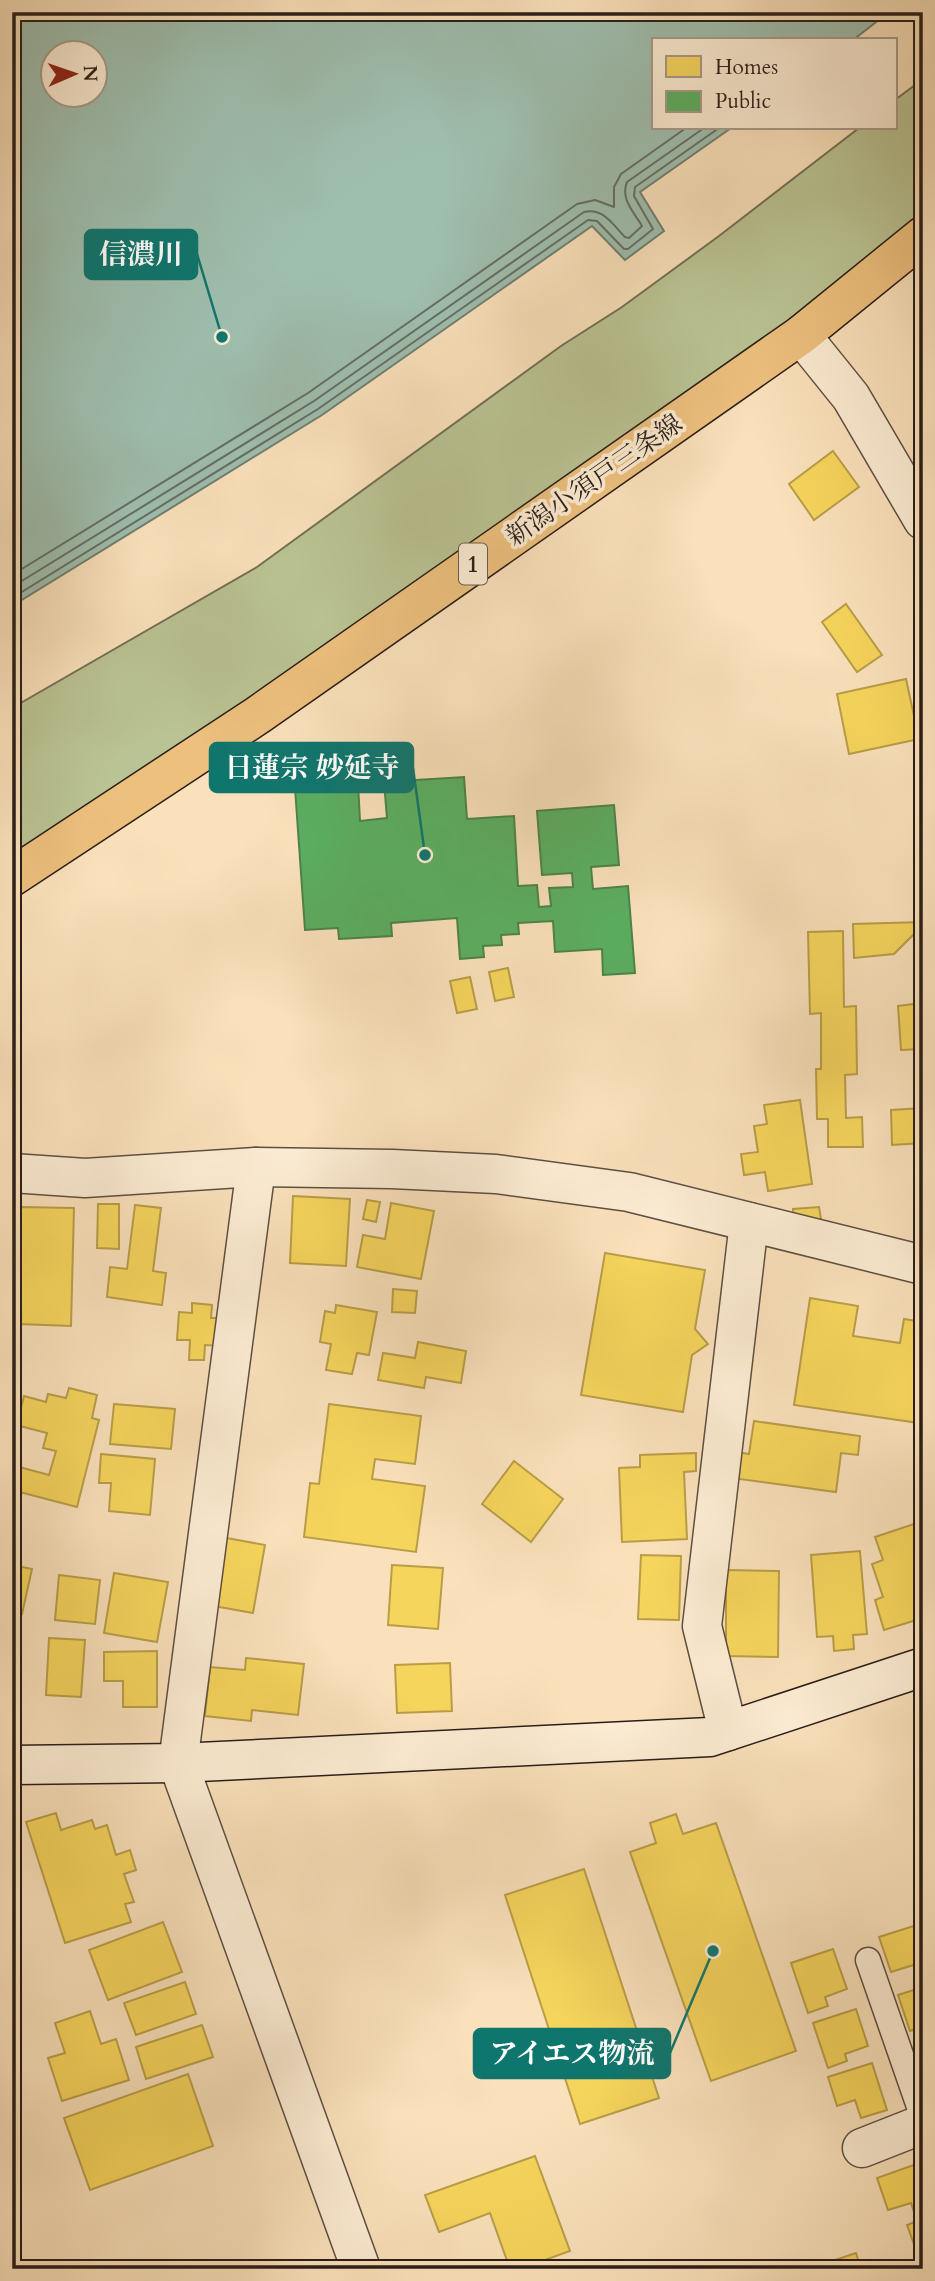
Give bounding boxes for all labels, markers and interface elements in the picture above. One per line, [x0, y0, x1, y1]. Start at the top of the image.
north arrow [38, 38, 108, 108]
legend [652, 38, 897, 130]
text: Homes [715, 53, 778, 82]
text: N [77, 65, 103, 83]
text: Public [715, 87, 771, 116]
callout: 信濃川 [85, 230, 197, 279]
text: 信濃川 [99, 236, 183, 274]
street label: 新潟小須戸三条線 [499, 406, 689, 554]
road number: 1 [459, 544, 487, 584]
callout: 日蓮宗 妙延寺 [210, 743, 413, 792]
text: 日蓮宗 妙延寺 [224, 749, 400, 787]
callout: アイエス物流 [474, 2029, 670, 2078]
text: アイエス物流 [490, 2035, 654, 2073]

